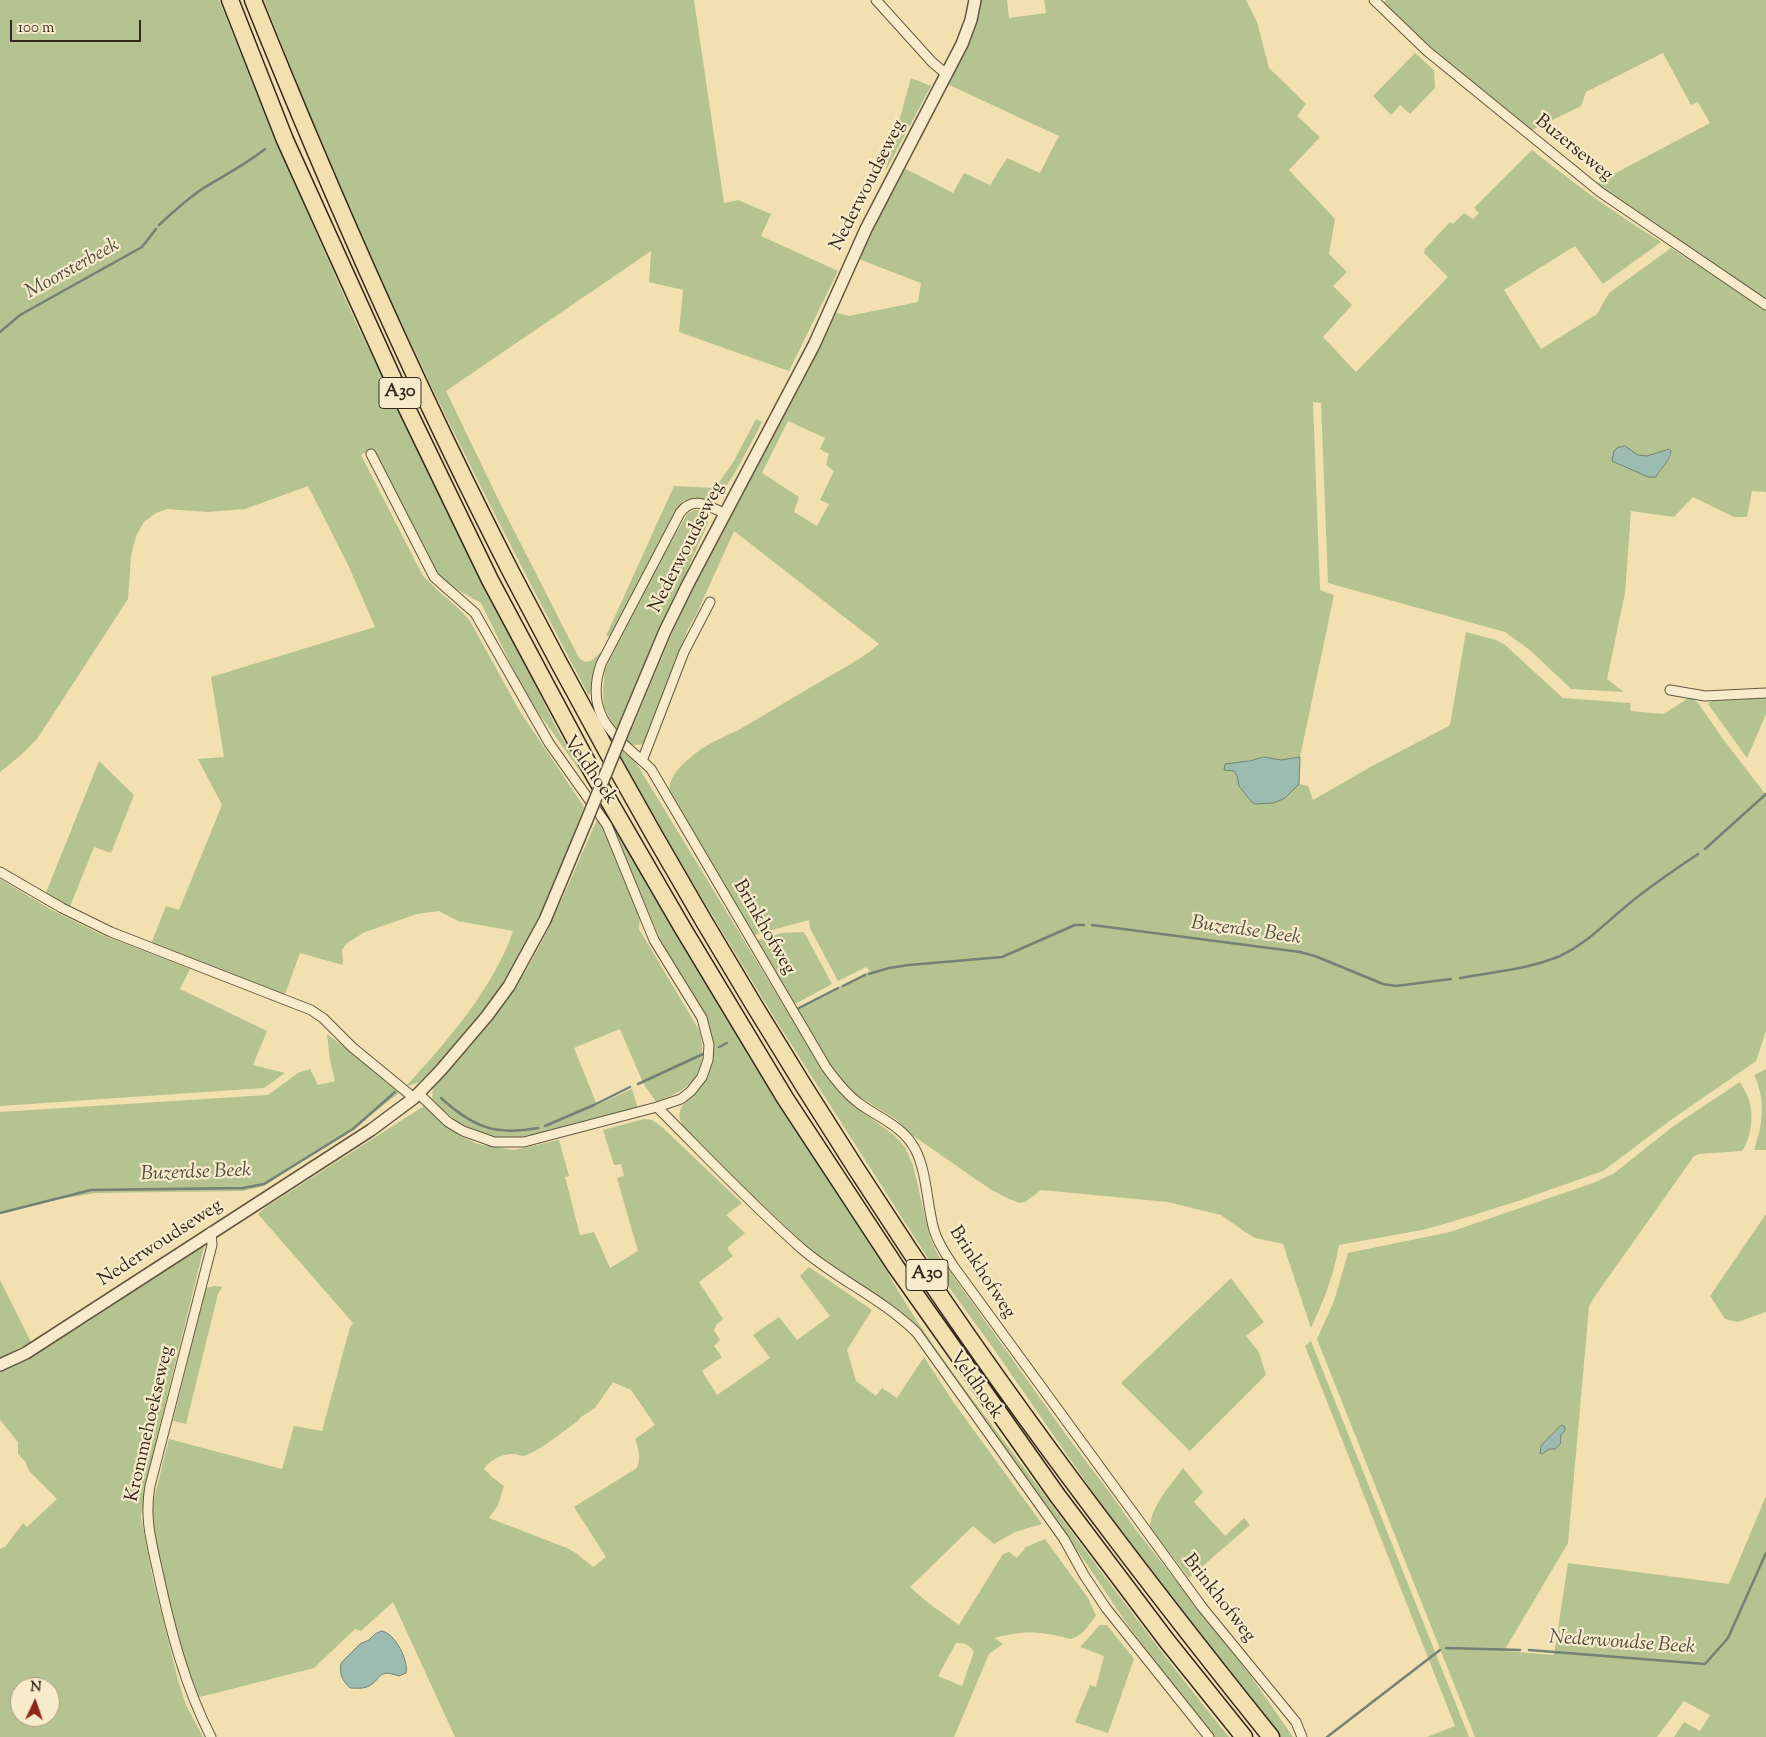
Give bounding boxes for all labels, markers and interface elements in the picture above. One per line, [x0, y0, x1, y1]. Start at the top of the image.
scale bar [12, 10, 144, 42]
text: 100 m [18, 18, 54, 39]
street label: Buzerseweg [1529, 111, 1617, 187]
street label: Nederwoudseweg [826, 117, 912, 255]
water label: Moorsterbeek [22, 234, 124, 306]
road number: A30 [379, 378, 421, 408]
street label: Nederwoudseweg [645, 479, 731, 617]
street label: Veldhoek [557, 732, 621, 810]
street label: Brinkhofweg [727, 876, 799, 980]
water label: Buzerdse Beek [1190, 912, 1302, 952]
water label: Buzerdse Beek [140, 1160, 252, 1188]
street label: Nederwoudseweg [94, 1195, 228, 1293]
street label: Brinkhofweg [943, 1222, 1019, 1324]
road number: A30 [906, 1260, 948, 1290]
street label: Krommehoekseweg [122, 1344, 180, 1504]
street label: Veldhoek [943, 1347, 1007, 1425]
street label: Brinkhofweg [1176, 1550, 1260, 1648]
water label: Nederwoudse Beek [1548, 1627, 1696, 1661]
north arrow [10, 1677, 60, 1727]
text: N [30, 1678, 42, 1698]

